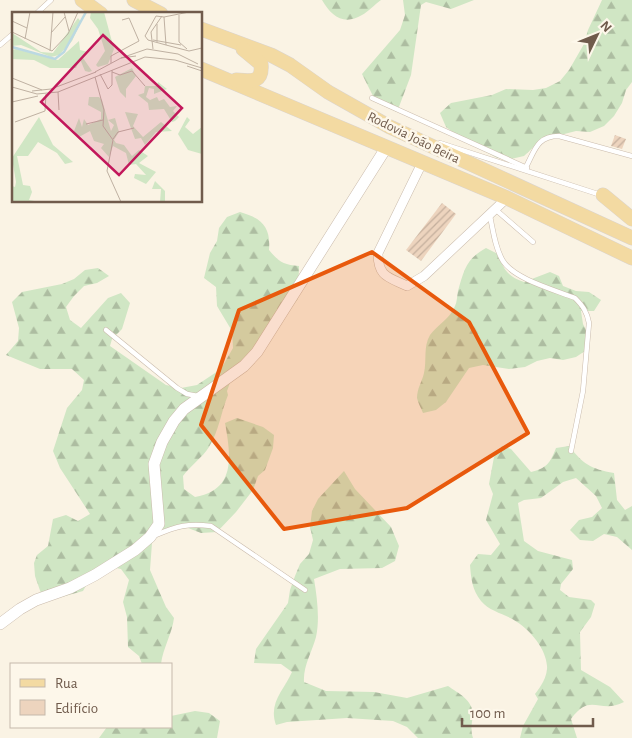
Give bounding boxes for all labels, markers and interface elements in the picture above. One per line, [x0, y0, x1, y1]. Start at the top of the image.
north arrow [572, 10, 622, 60]
inset map [12, 12, 202, 202]
text: N [597, 18, 614, 35]
street label: Rodovia João Beira [365, 110, 462, 167]
legend [10, 663, 172, 728]
text: Rua [55, 676, 78, 691]
scale bar [462, 696, 593, 728]
text: Edifício [55, 701, 98, 716]
text: 100 m [470, 706, 505, 721]

